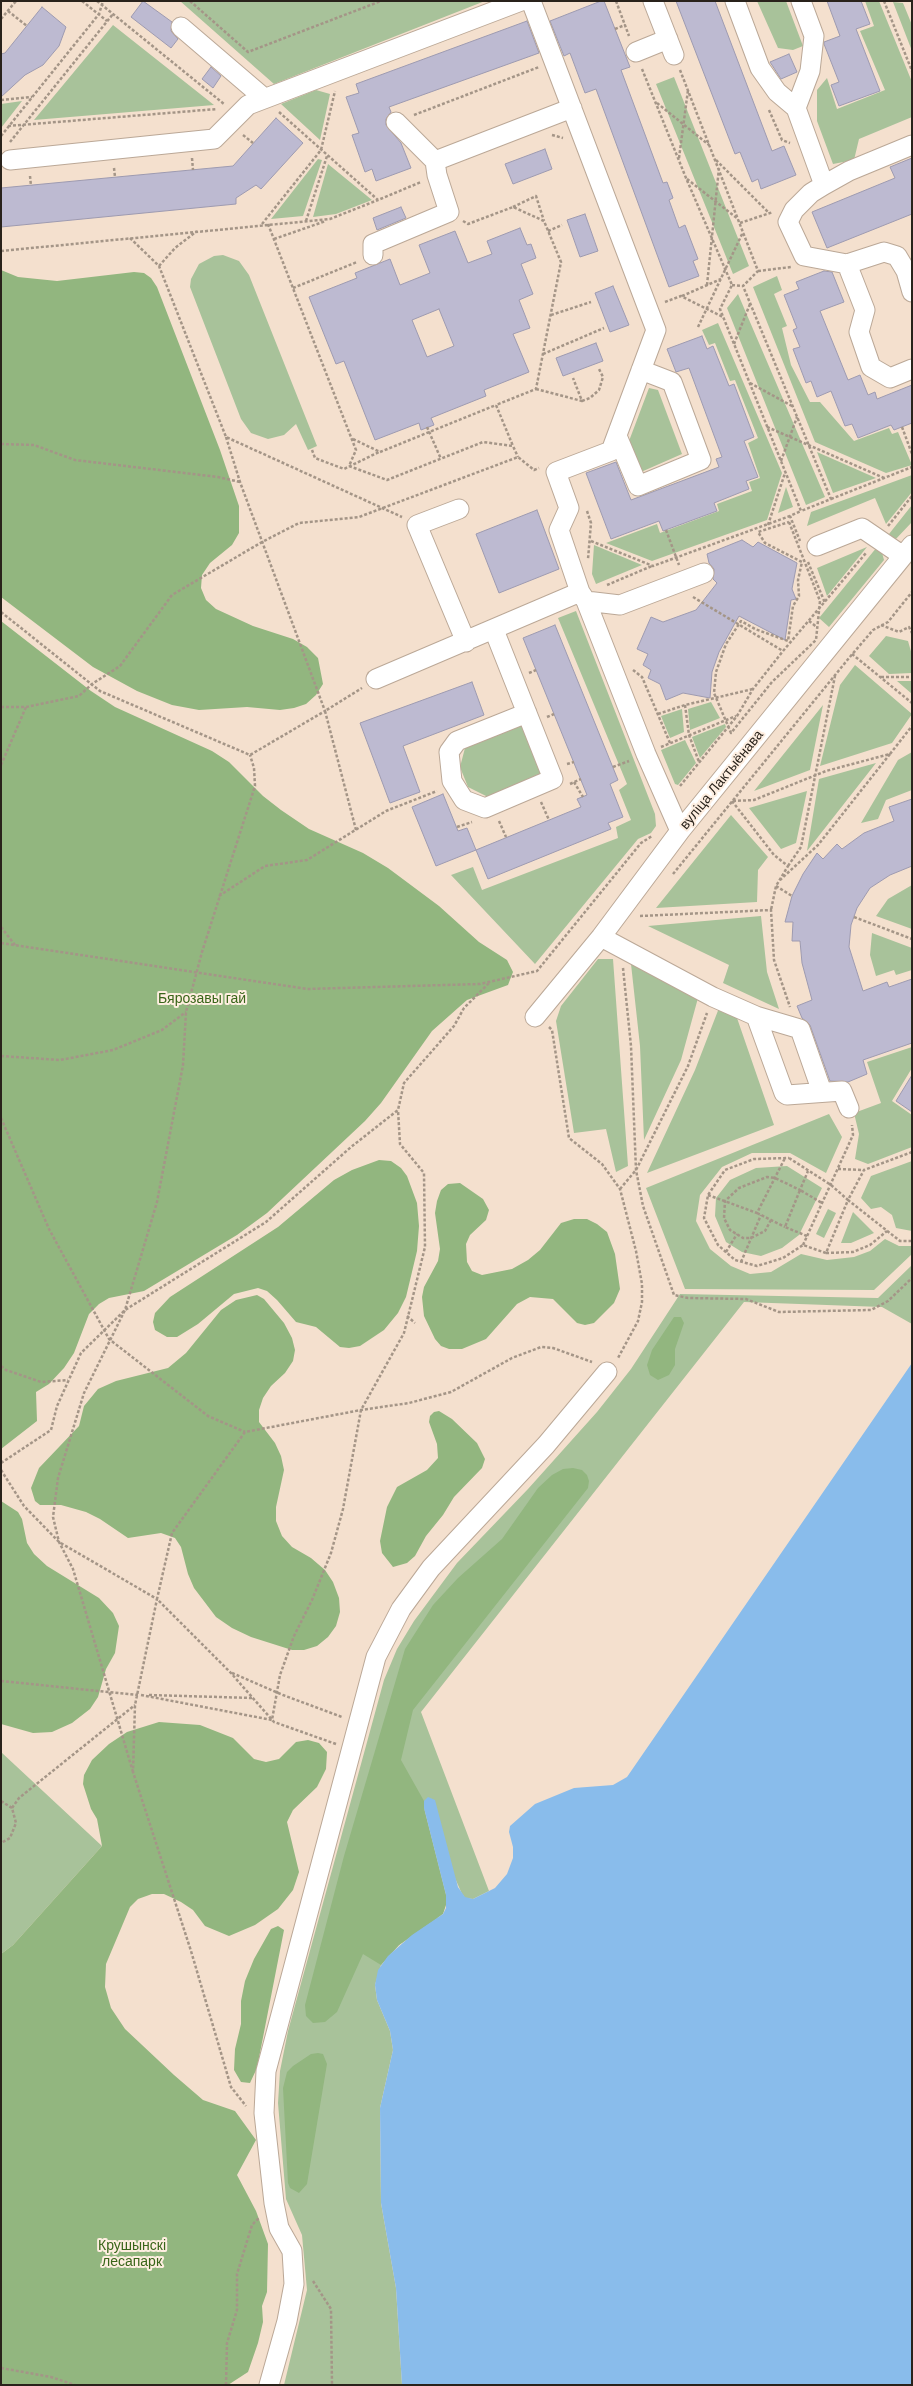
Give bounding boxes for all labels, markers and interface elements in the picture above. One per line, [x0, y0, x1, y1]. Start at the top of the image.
street label: вуліца Лактыёнава [677, 727, 767, 833]
park label: Бярозавы гай [158, 991, 246, 1007]
park label: Крушынскі лесапарк [98, 2238, 166, 2270]

